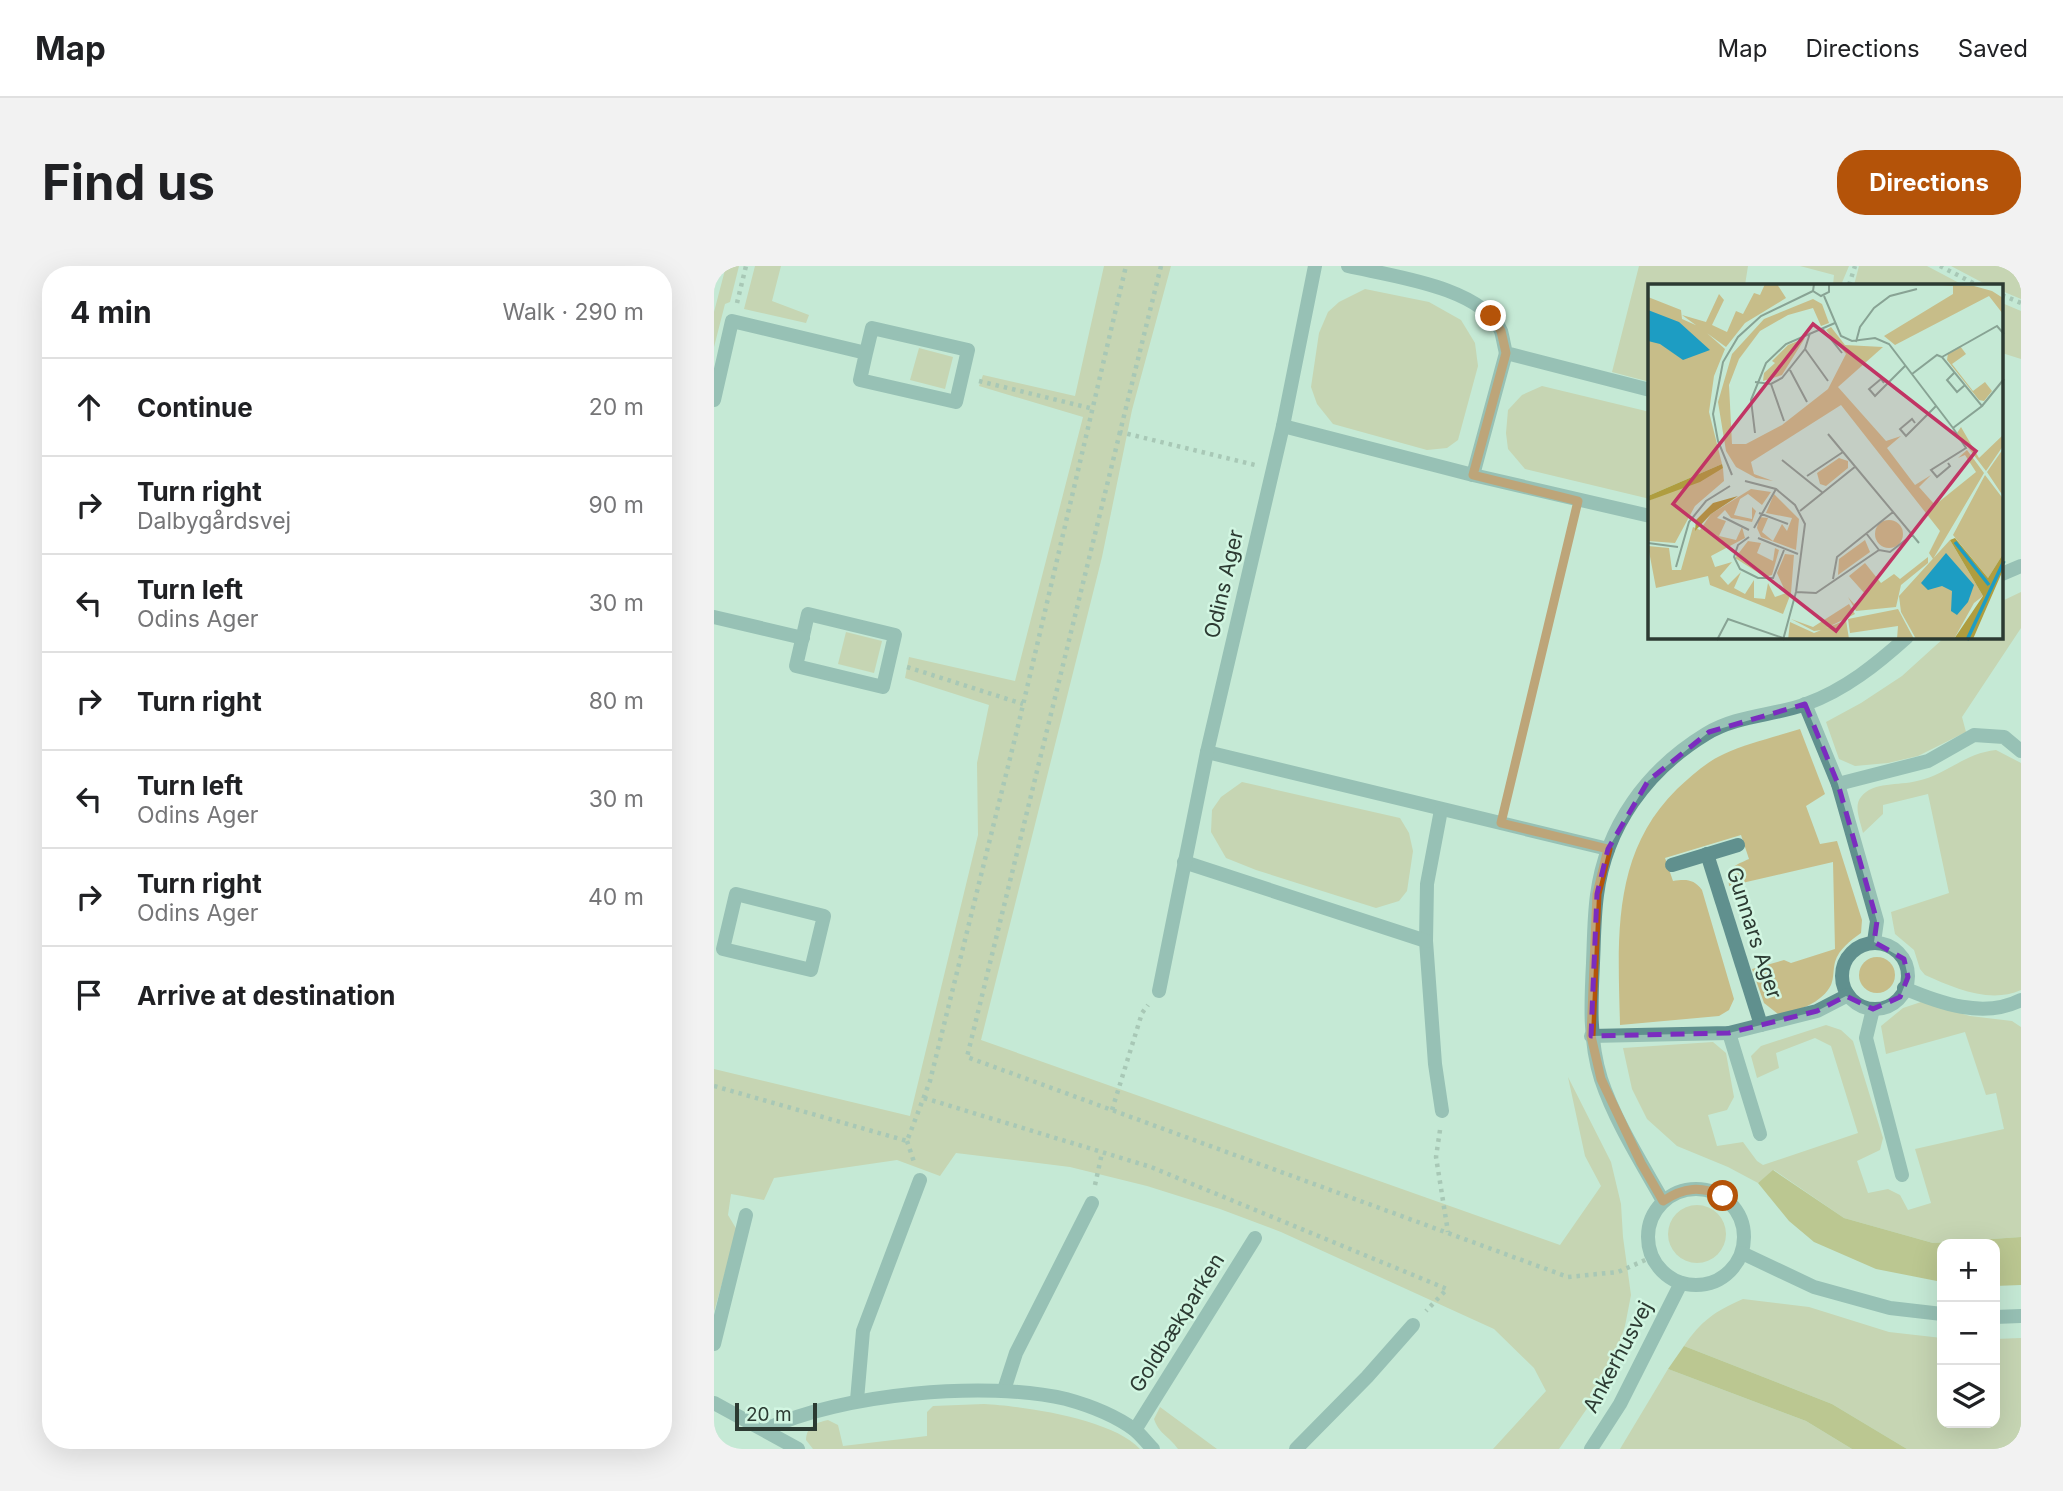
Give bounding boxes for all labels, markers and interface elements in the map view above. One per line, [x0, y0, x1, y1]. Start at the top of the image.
text: Map [35, 28, 106, 68]
text: Map [1718, 34, 1767, 63]
text: Directions [1805, 34, 1920, 63]
text: Saved [1958, 34, 2028, 63]
button: Directions [1837, 150, 2021, 215]
text: Find us [42, 153, 215, 212]
inset map [1648, 284, 2004, 639]
text: 4 min [70, 294, 152, 330]
text: Walk · 290 m [502, 298, 644, 326]
route end [1475, 300, 1506, 331]
icon: ahead [70, 388, 108, 426]
text: Continue [137, 392, 253, 423]
text: 20 m [589, 393, 644, 421]
text: Turn right [137, 476, 262, 507]
icon: right [70, 486, 108, 524]
text: 90 m [589, 491, 644, 519]
text: Dalbygårdsvej [137, 507, 291, 535]
street label: Odins Ager [1199, 527, 1248, 641]
text: Turn left [137, 574, 243, 605]
icon: left [70, 584, 108, 622]
text: 30 m [589, 589, 644, 617]
text: Odins Ager [137, 605, 258, 633]
icon: right [70, 682, 108, 720]
text: Turn right [137, 686, 262, 717]
text: 80 m [589, 687, 644, 715]
text: Turn left [137, 770, 243, 801]
icon: left [70, 780, 108, 818]
text: 30 m [589, 785, 644, 813]
text: Odins Ager [137, 801, 258, 829]
street label: Gunnars Ager [1721, 864, 1788, 1002]
text: Turn right [137, 868, 262, 899]
icon: right [70, 878, 108, 916]
text: 40 m [588, 883, 644, 911]
text: Odins Ager [137, 899, 258, 927]
icon: arrive [70, 976, 108, 1014]
text: Arrive at destination [137, 980, 396, 1011]
route start [1707, 1180, 1738, 1211]
map controls [1937, 1239, 2000, 1428]
button: + [1937, 1239, 2000, 1302]
street label: Goldbækparken [1124, 1249, 1229, 1397]
street label: Ankerhusvej [1578, 1297, 1657, 1417]
button: − [1937, 1302, 2000, 1365]
button: layers [1937, 1365, 2000, 1428]
scale bar [735, 1400, 817, 1432]
text: 20 m [746, 1403, 792, 1426]

